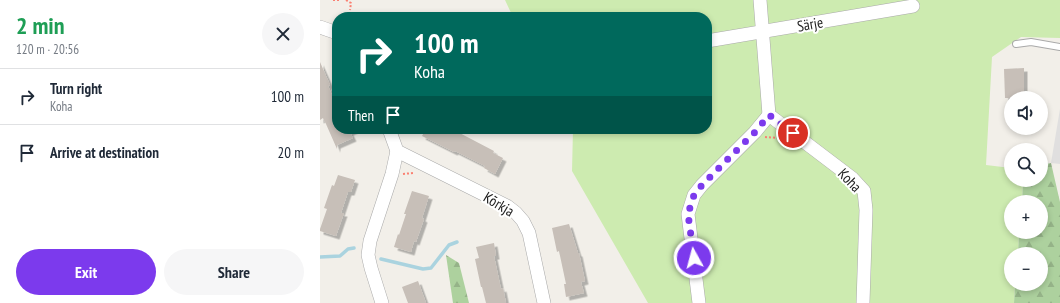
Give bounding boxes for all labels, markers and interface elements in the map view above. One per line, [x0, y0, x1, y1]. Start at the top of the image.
text: 2 min [16, 10, 64, 41]
street label: Särje [796, 12, 824, 36]
button: close [262, 13, 304, 55]
text: 100 m [414, 24, 478, 61]
icon: right [348, 28, 400, 80]
text: 120 m · 20:56 [16, 41, 79, 58]
text: Koha [414, 60, 445, 83]
text: Turn right [50, 79, 102, 98]
icon: right [16, 86, 38, 108]
text: 100 m [271, 87, 304, 106]
map controls [1004, 91, 1048, 291]
button: sound [1004, 91, 1048, 135]
text: Koha [50, 98, 72, 115]
icon: arrive [382, 104, 404, 126]
text: Then [348, 106, 374, 125]
pin [776, 116, 810, 150]
icon: arrive [782, 122, 804, 144]
icon: arrive [16, 142, 38, 164]
text: Arrive at destination [50, 143, 159, 162]
text: 20 m [278, 143, 304, 162]
button: search [1004, 143, 1048, 187]
street label: Koha [834, 164, 866, 196]
street label: Kõrkja [480, 187, 518, 221]
button: + [1004, 195, 1048, 239]
position arrow [673, 237, 715, 279]
button: − [1004, 247, 1048, 291]
button: Exit [16, 249, 156, 295]
button: Share [164, 249, 304, 295]

